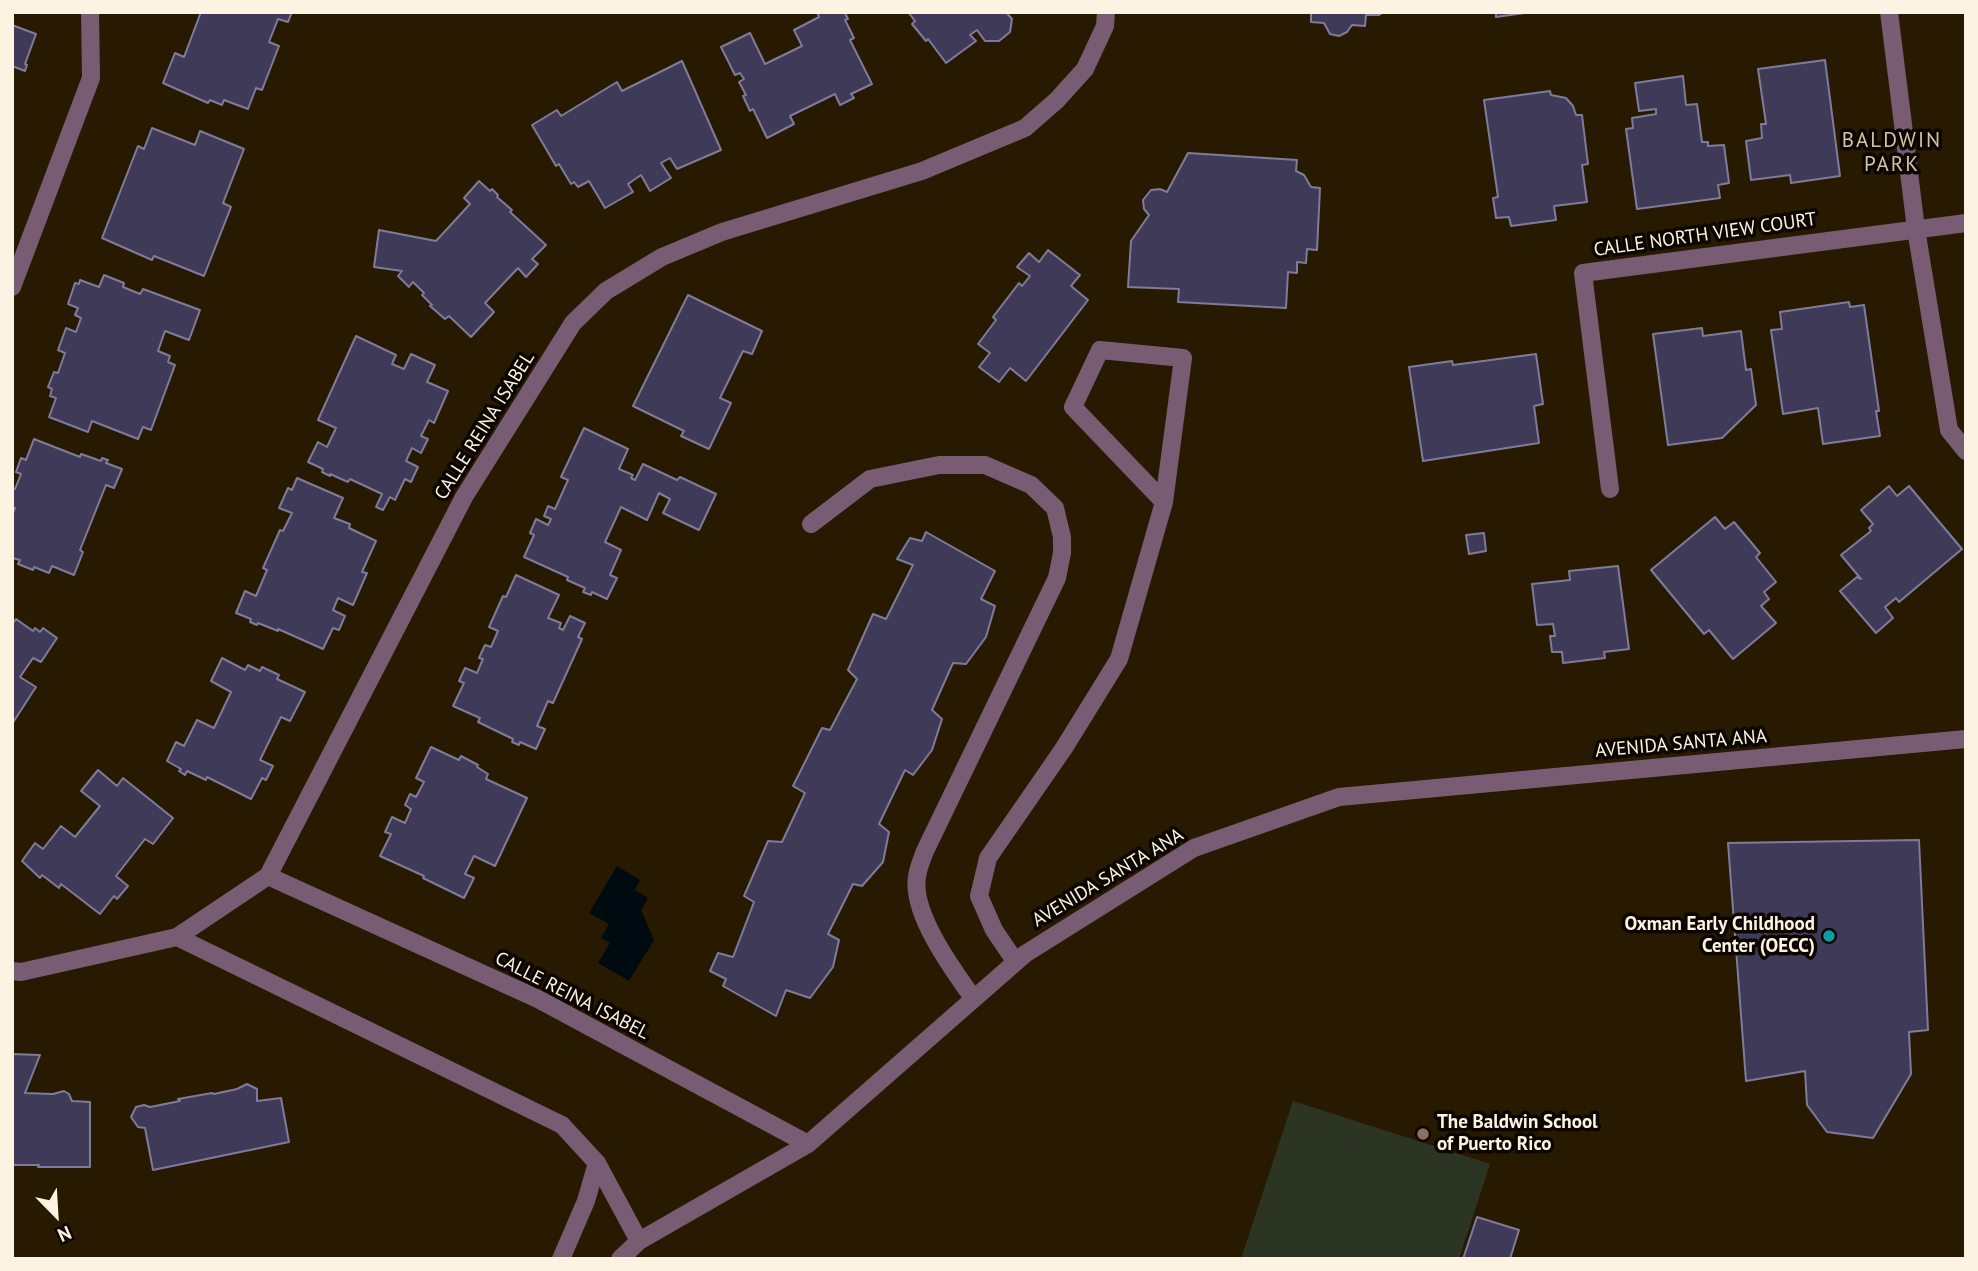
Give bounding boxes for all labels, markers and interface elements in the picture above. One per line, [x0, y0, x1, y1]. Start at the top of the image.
district label: BALDWIN PARK [1843, 128, 1941, 178]
street label: CALLE NORTH VIEW COURT [1592, 208, 1818, 262]
street label: CALLE REINA ISABEL [430, 348, 540, 504]
street label: AVENIDA SANTA ANA [1594, 725, 1768, 763]
street label: AVENIDA SANTA ANA [1028, 824, 1188, 932]
place label: Oxman Early Childhood Center (OECC) [1625, 914, 1815, 958]
marker: Oxman Early Childhood Center (OECC) [1821, 928, 1837, 944]
street label: CALLE REINA ISABEL [491, 947, 653, 1045]
place label: The Baldwin School of Puerto Rico [1437, 1112, 1598, 1156]
marker: The Baldwin School of Puerto Rico [1415, 1126, 1431, 1142]
north arrow [21, 1180, 91, 1250]
text: N [54, 1221, 75, 1248]

